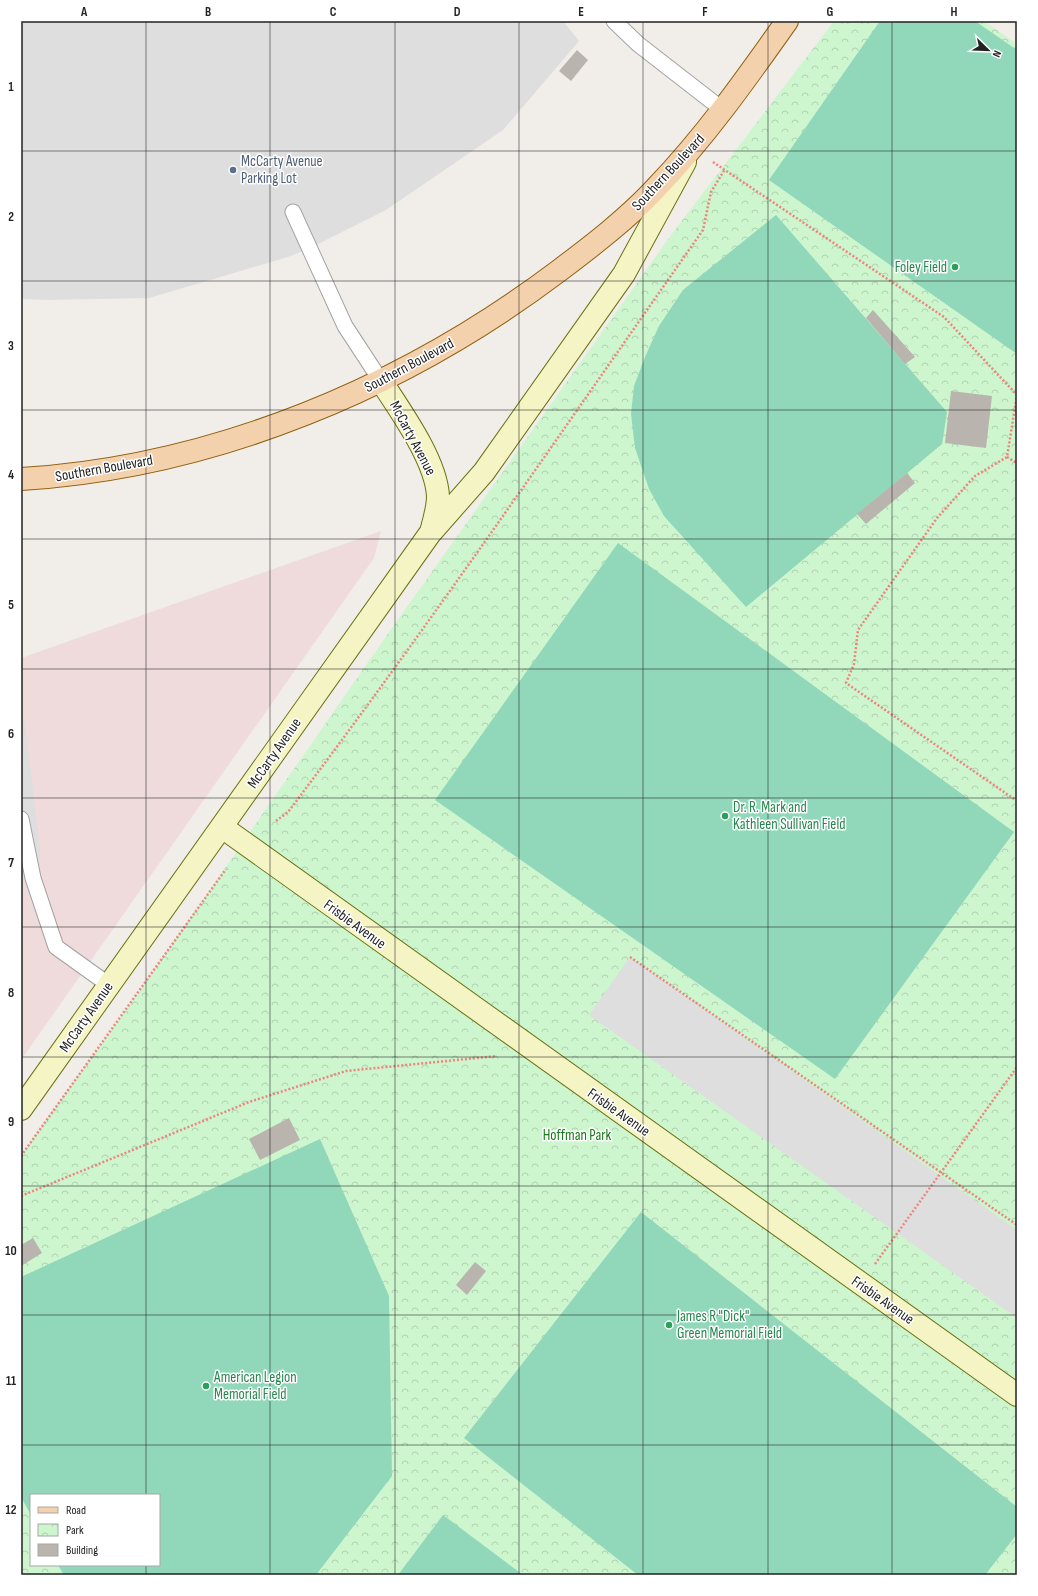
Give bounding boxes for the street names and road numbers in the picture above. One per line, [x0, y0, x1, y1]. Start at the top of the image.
street label: Southern Boulevard [628, 130, 709, 215]
street label: Southern Boulevard [361, 334, 457, 397]
street label: McCarty Avenue [385, 398, 440, 479]
street label: Southern Boulevard [54, 451, 154, 486]
street label: McCarty Avenue [243, 714, 306, 792]
street label: Frisbie Avenue [320, 895, 390, 953]
street label: McCarty Avenue [55, 978, 118, 1056]
street label: Frisbie Avenue [584, 1084, 654, 1141]
street label: Frisbie Avenue [848, 1272, 918, 1329]

